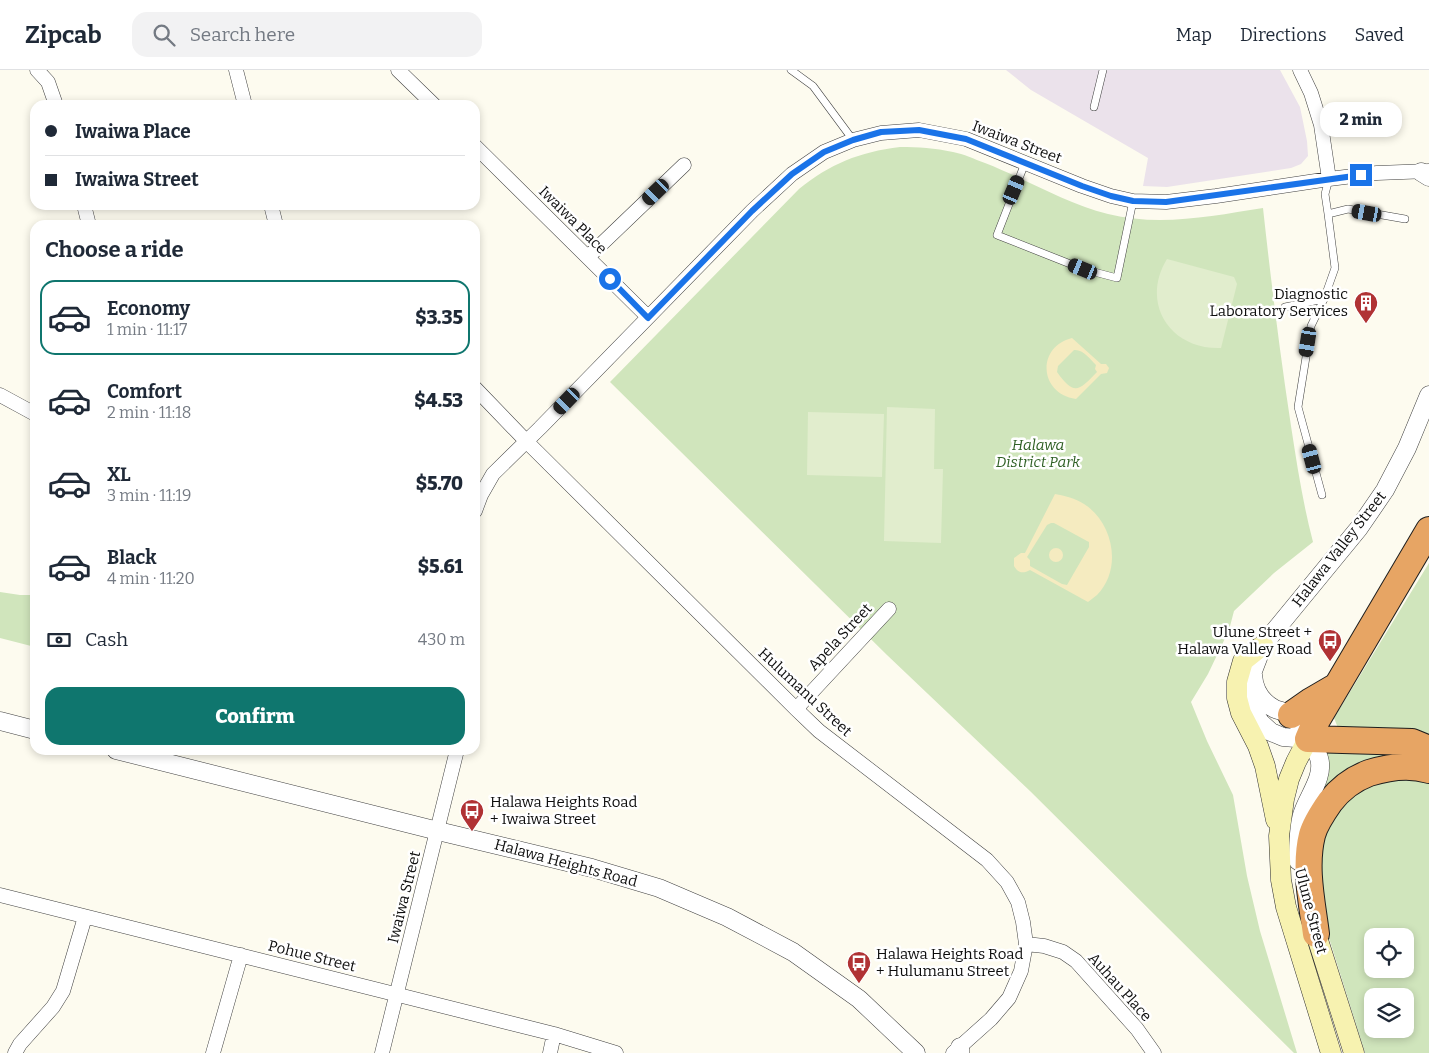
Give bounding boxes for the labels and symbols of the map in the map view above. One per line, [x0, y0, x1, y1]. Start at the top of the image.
callout: 2 min [1320, 102, 1402, 138]
street label: Iwaiwa Street [970, 117, 1065, 168]
route end [1350, 164, 1372, 186]
car [1001, 173, 1026, 207]
car [639, 176, 672, 208]
street label: Iwaiwa Place [535, 182, 611, 258]
car [1350, 203, 1383, 223]
car [1066, 256, 1099, 282]
route start [599, 268, 621, 290]
place label: Diagnostic Laboratory Services [1210, 285, 1348, 320]
building icon: Diagnostic Laboratory Services [1353, 290, 1379, 324]
car [1298, 326, 1317, 358]
car [551, 385, 582, 417]
park label: Halawa District Park [996, 436, 1081, 471]
car [1300, 443, 1323, 475]
street label: Halawa Valley Street [1288, 487, 1390, 610]
street label: Apela Street [804, 599, 876, 674]
place label: Ulune Street + Halawa Valley Road [1177, 623, 1312, 658]
bus stop icon: Ulune Street + Halawa Valley Road [1317, 628, 1343, 662]
street label: Hulumanu Street [754, 644, 856, 740]
place label: Halawa Heights Road + Iwaiwa Street [490, 793, 637, 828]
bus stop icon: Halawa Heights Road + Iwaiwa Street [459, 798, 485, 832]
street label: Halawa Heights Road [493, 835, 640, 891]
street label: Iwaiwa Street [384, 849, 424, 945]
street label: Ulune Street [1291, 866, 1331, 956]
street label: Pohue Street [266, 936, 358, 976]
place label: Halawa Heights Road + Hulumanu Street [876, 945, 1023, 980]
street label: Auhau Place [1085, 949, 1155, 1025]
bus stop icon: Halawa Heights Road + Hulumanu Street [846, 950, 872, 984]

